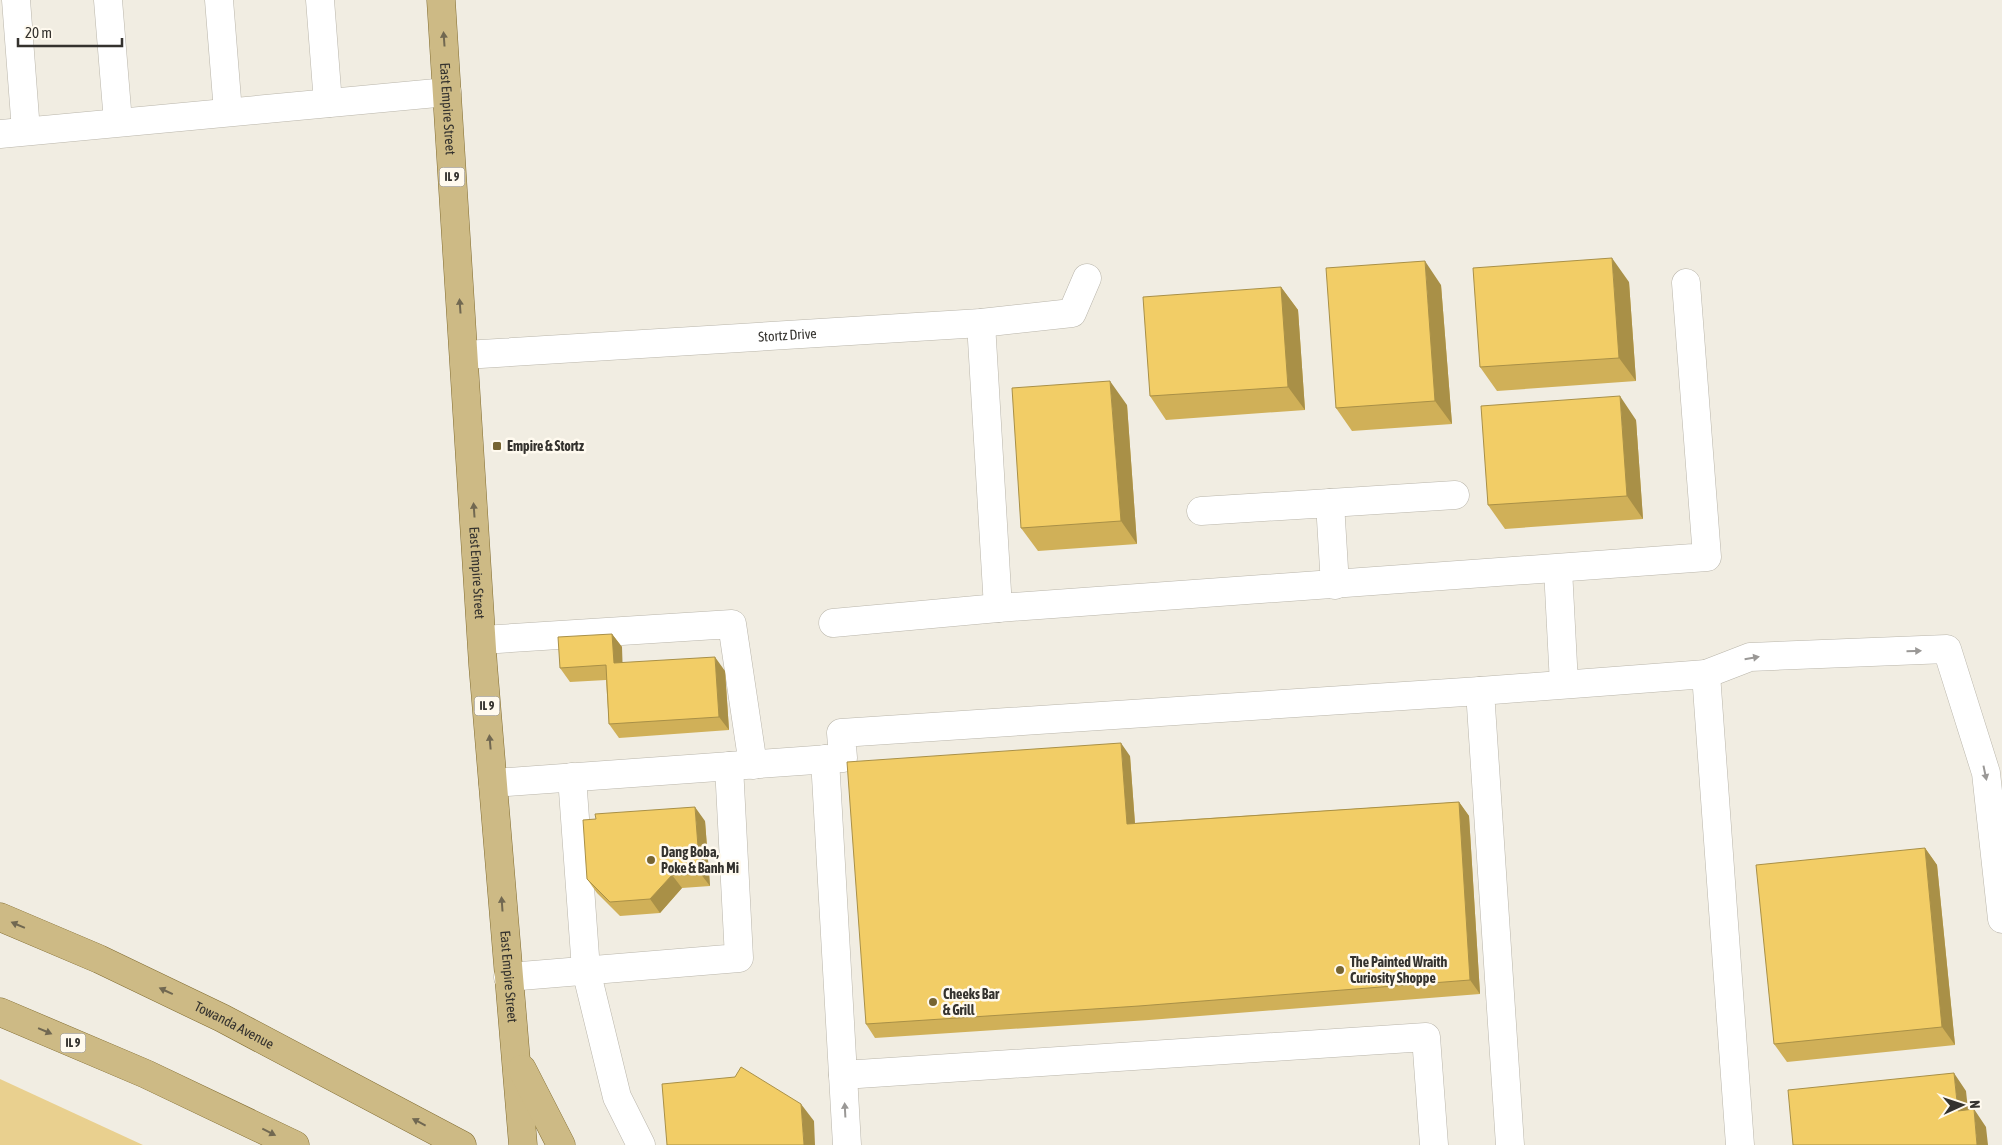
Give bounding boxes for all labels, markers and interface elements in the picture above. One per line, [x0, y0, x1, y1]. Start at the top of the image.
scale bar [18, 15, 121, 47]
text: 20 m [25, 24, 52, 41]
one-way arrow [439, 31, 447, 47]
street label: East Empire Street [437, 62, 459, 155]
road number: IL 9 [440, 168, 464, 186]
one-way arrow [456, 298, 464, 314]
street label: Stortz Drive [758, 325, 817, 345]
place label: Empire & Stortz [507, 438, 584, 454]
marker: Empire & Stortz [491, 440, 503, 452]
one-way arrow [469, 502, 477, 518]
street label: East Empire Street [466, 526, 488, 620]
one-way arrow [1906, 646, 1922, 654]
one-way arrow [1745, 654, 1761, 662]
road number: IL 9 [474, 696, 500, 716]
one-way arrow [485, 733, 493, 749]
one-way arrow [1982, 766, 1990, 782]
place label: Dang Boba, Poke & Banh Mi [661, 844, 739, 876]
marker: Dang Boba, Poke & Banh Mi [645, 854, 657, 866]
one-way arrow [498, 895, 506, 911]
one-way arrow [11, 920, 25, 928]
street label: East Empire Street [497, 930, 521, 1023]
place label: The Painted Wraith Curiosity Shoppe [1350, 954, 1448, 986]
marker: The Painted Wraith Curiosity Shoppe [1334, 964, 1346, 976]
place label: Cheeks Bar & Grill [943, 986, 1000, 1018]
one-way arrow [159, 987, 173, 995]
marker: Cheeks Bar & Grill [927, 996, 939, 1008]
street label: Towanda Avenue [192, 998, 277, 1052]
one-way arrow [38, 1028, 52, 1036]
road number: IL 9 [60, 1034, 86, 1052]
north arrow [1937, 1080, 1987, 1130]
text: N [1967, 1100, 1983, 1109]
one-way arrow [840, 1102, 848, 1118]
one-way arrow [412, 1118, 426, 1126]
one-way arrow [262, 1128, 276, 1136]

